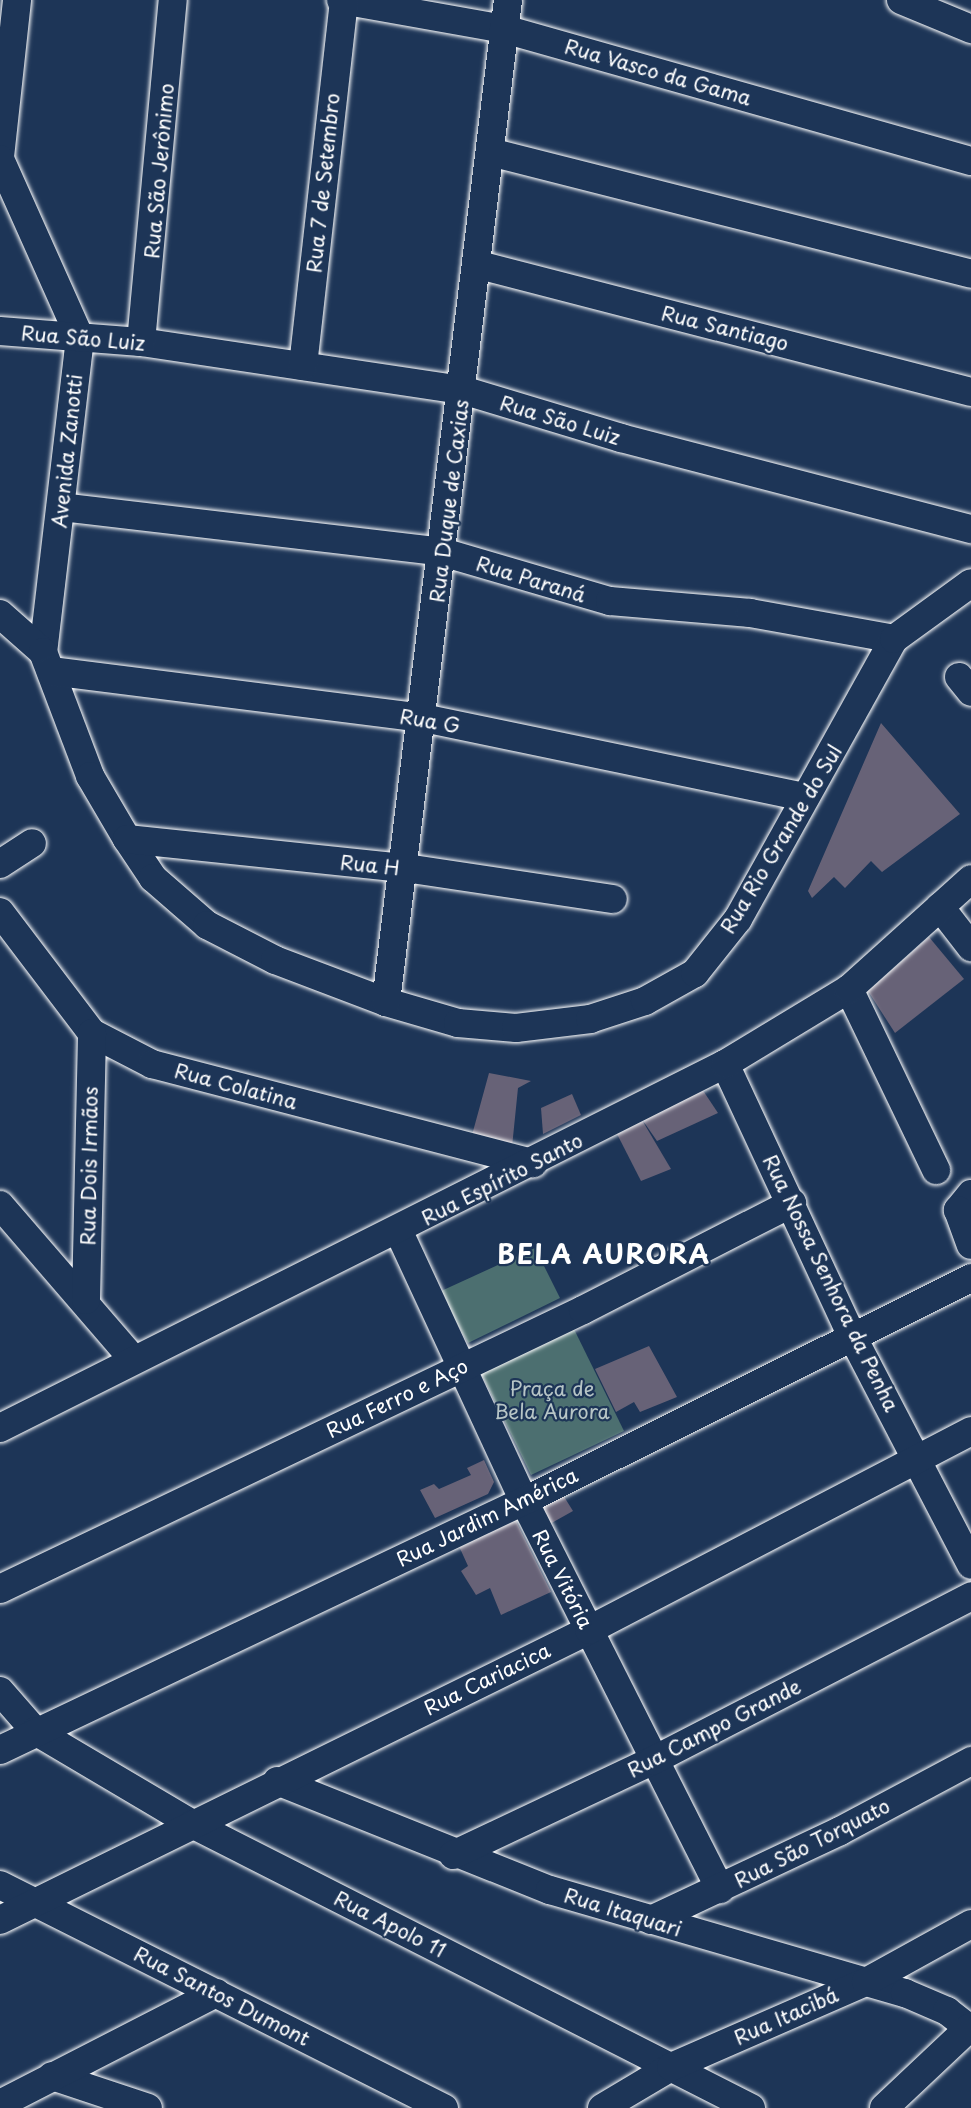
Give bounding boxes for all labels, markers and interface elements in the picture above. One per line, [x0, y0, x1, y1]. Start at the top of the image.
street label: Rua Vasco da Gama [561, 34, 755, 110]
street label: Rua São Jerônimo [139, 82, 179, 260]
street label: Rua 7 de Setembro [301, 91, 345, 275]
street label: Rua Santiago [659, 301, 791, 355]
street label: Rua São Luiz [20, 321, 146, 355]
street label: Avenida Zanotti [47, 373, 87, 529]
street label: Rua São Luiz [497, 390, 623, 450]
street label: Rua Duque de Caxias [424, 396, 474, 606]
street label: Rua Paraná [473, 551, 589, 607]
street label: Rua G [398, 704, 462, 738]
street label: Rua Rio Grande do Sul [714, 739, 848, 939]
street label: Rua H [339, 850, 401, 880]
street label: Rua Colatina [172, 1058, 300, 1114]
street label: Rua Dois Irmãos [76, 1086, 102, 1246]
street label: Rua Espírito Santo [417, 1128, 587, 1230]
street label: Rua Nossa Senhora da Penha [758, 1150, 904, 1416]
district label: BELA AURORA [497, 1238, 711, 1270]
street label: Rua Ferro e Aço [321, 1353, 473, 1443]
park label: Praça de Bela Aurora [494, 1377, 610, 1424]
street label: Rua Jardim América [392, 1462, 582, 1572]
street label: Rua Vitória [527, 1525, 599, 1633]
street label: Rua Cariacica [420, 1638, 554, 1720]
street label: Rua Campo Grande [624, 1674, 804, 1782]
street label: Rua São Torquato [730, 1793, 894, 1893]
street label: Rua Itaquari [561, 1883, 685, 1941]
street label: Rua Apolo 11 [330, 1886, 450, 1962]
street label: Rua Santos Dumont [130, 1941, 314, 2051]
street label: Rua Itacibá [730, 1982, 842, 2050]

